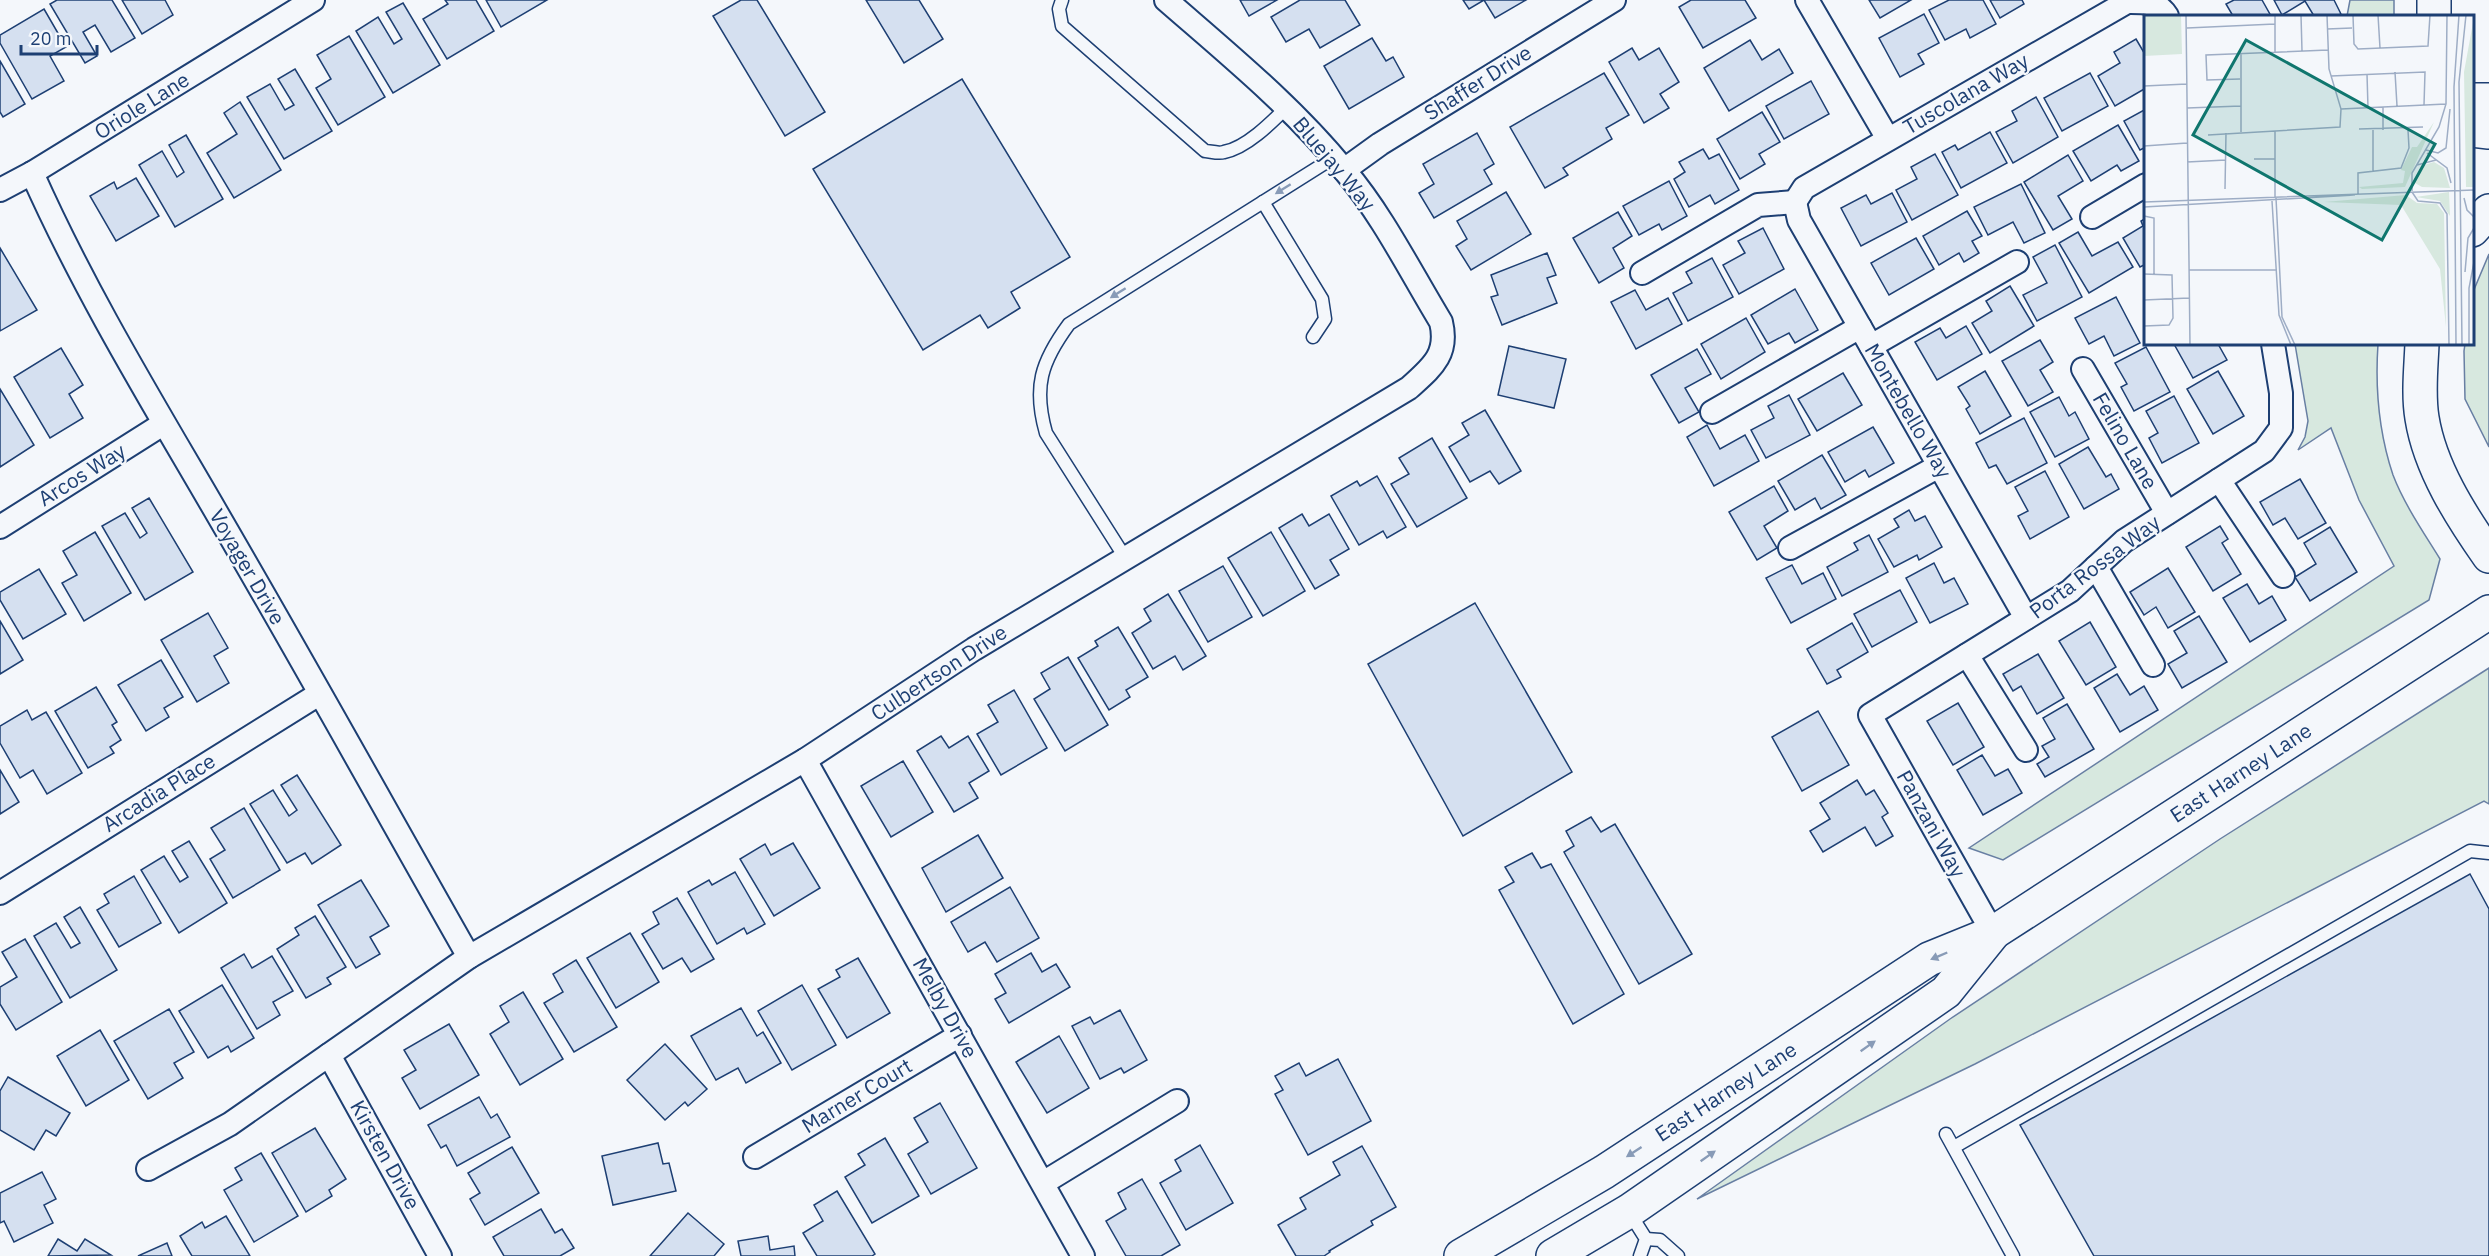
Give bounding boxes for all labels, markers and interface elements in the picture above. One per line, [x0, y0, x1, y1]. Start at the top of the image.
inset map [2144, 15, 2474, 345]
scale bar [21, 18, 98, 56]
text: 20 m [30, 27, 72, 50]
street label: Shaffer Drive [1418, 38, 1537, 126]
street label: Tuscolana Way [1898, 46, 2034, 140]
street label: Oriole Lane [89, 65, 194, 145]
street label: Bluejay Way [1287, 110, 1383, 217]
one-way arrow [1275, 183, 1291, 194]
one-way arrow [1110, 287, 1126, 298]
street label: Montebello Way [1859, 338, 1959, 484]
street label: Felino Lane [2087, 387, 2165, 494]
street label: Arcos Way [32, 436, 131, 512]
street label: Voyager Drive [203, 504, 292, 629]
street label: Porta Rossa Way [2023, 508, 2166, 625]
street label: Culbertson Drive [865, 618, 1012, 727]
street label: East Harney Lane [2164, 716, 2317, 828]
street label: Arcadia Place [97, 746, 220, 838]
street label: Panzani Way [1891, 765, 1973, 883]
one-way arrow [1930, 951, 1947, 960]
street label: Melby Drive [907, 952, 985, 1063]
street label: East Harney Lane [1649, 1035, 1802, 1147]
one-way arrow [1860, 1040, 1877, 1051]
street label: Marner Court [796, 1051, 917, 1139]
street label: Kirsten Drive [344, 1095, 427, 1214]
one-way arrow [1626, 1147, 1642, 1158]
one-way arrow [1700, 1151, 1716, 1162]

